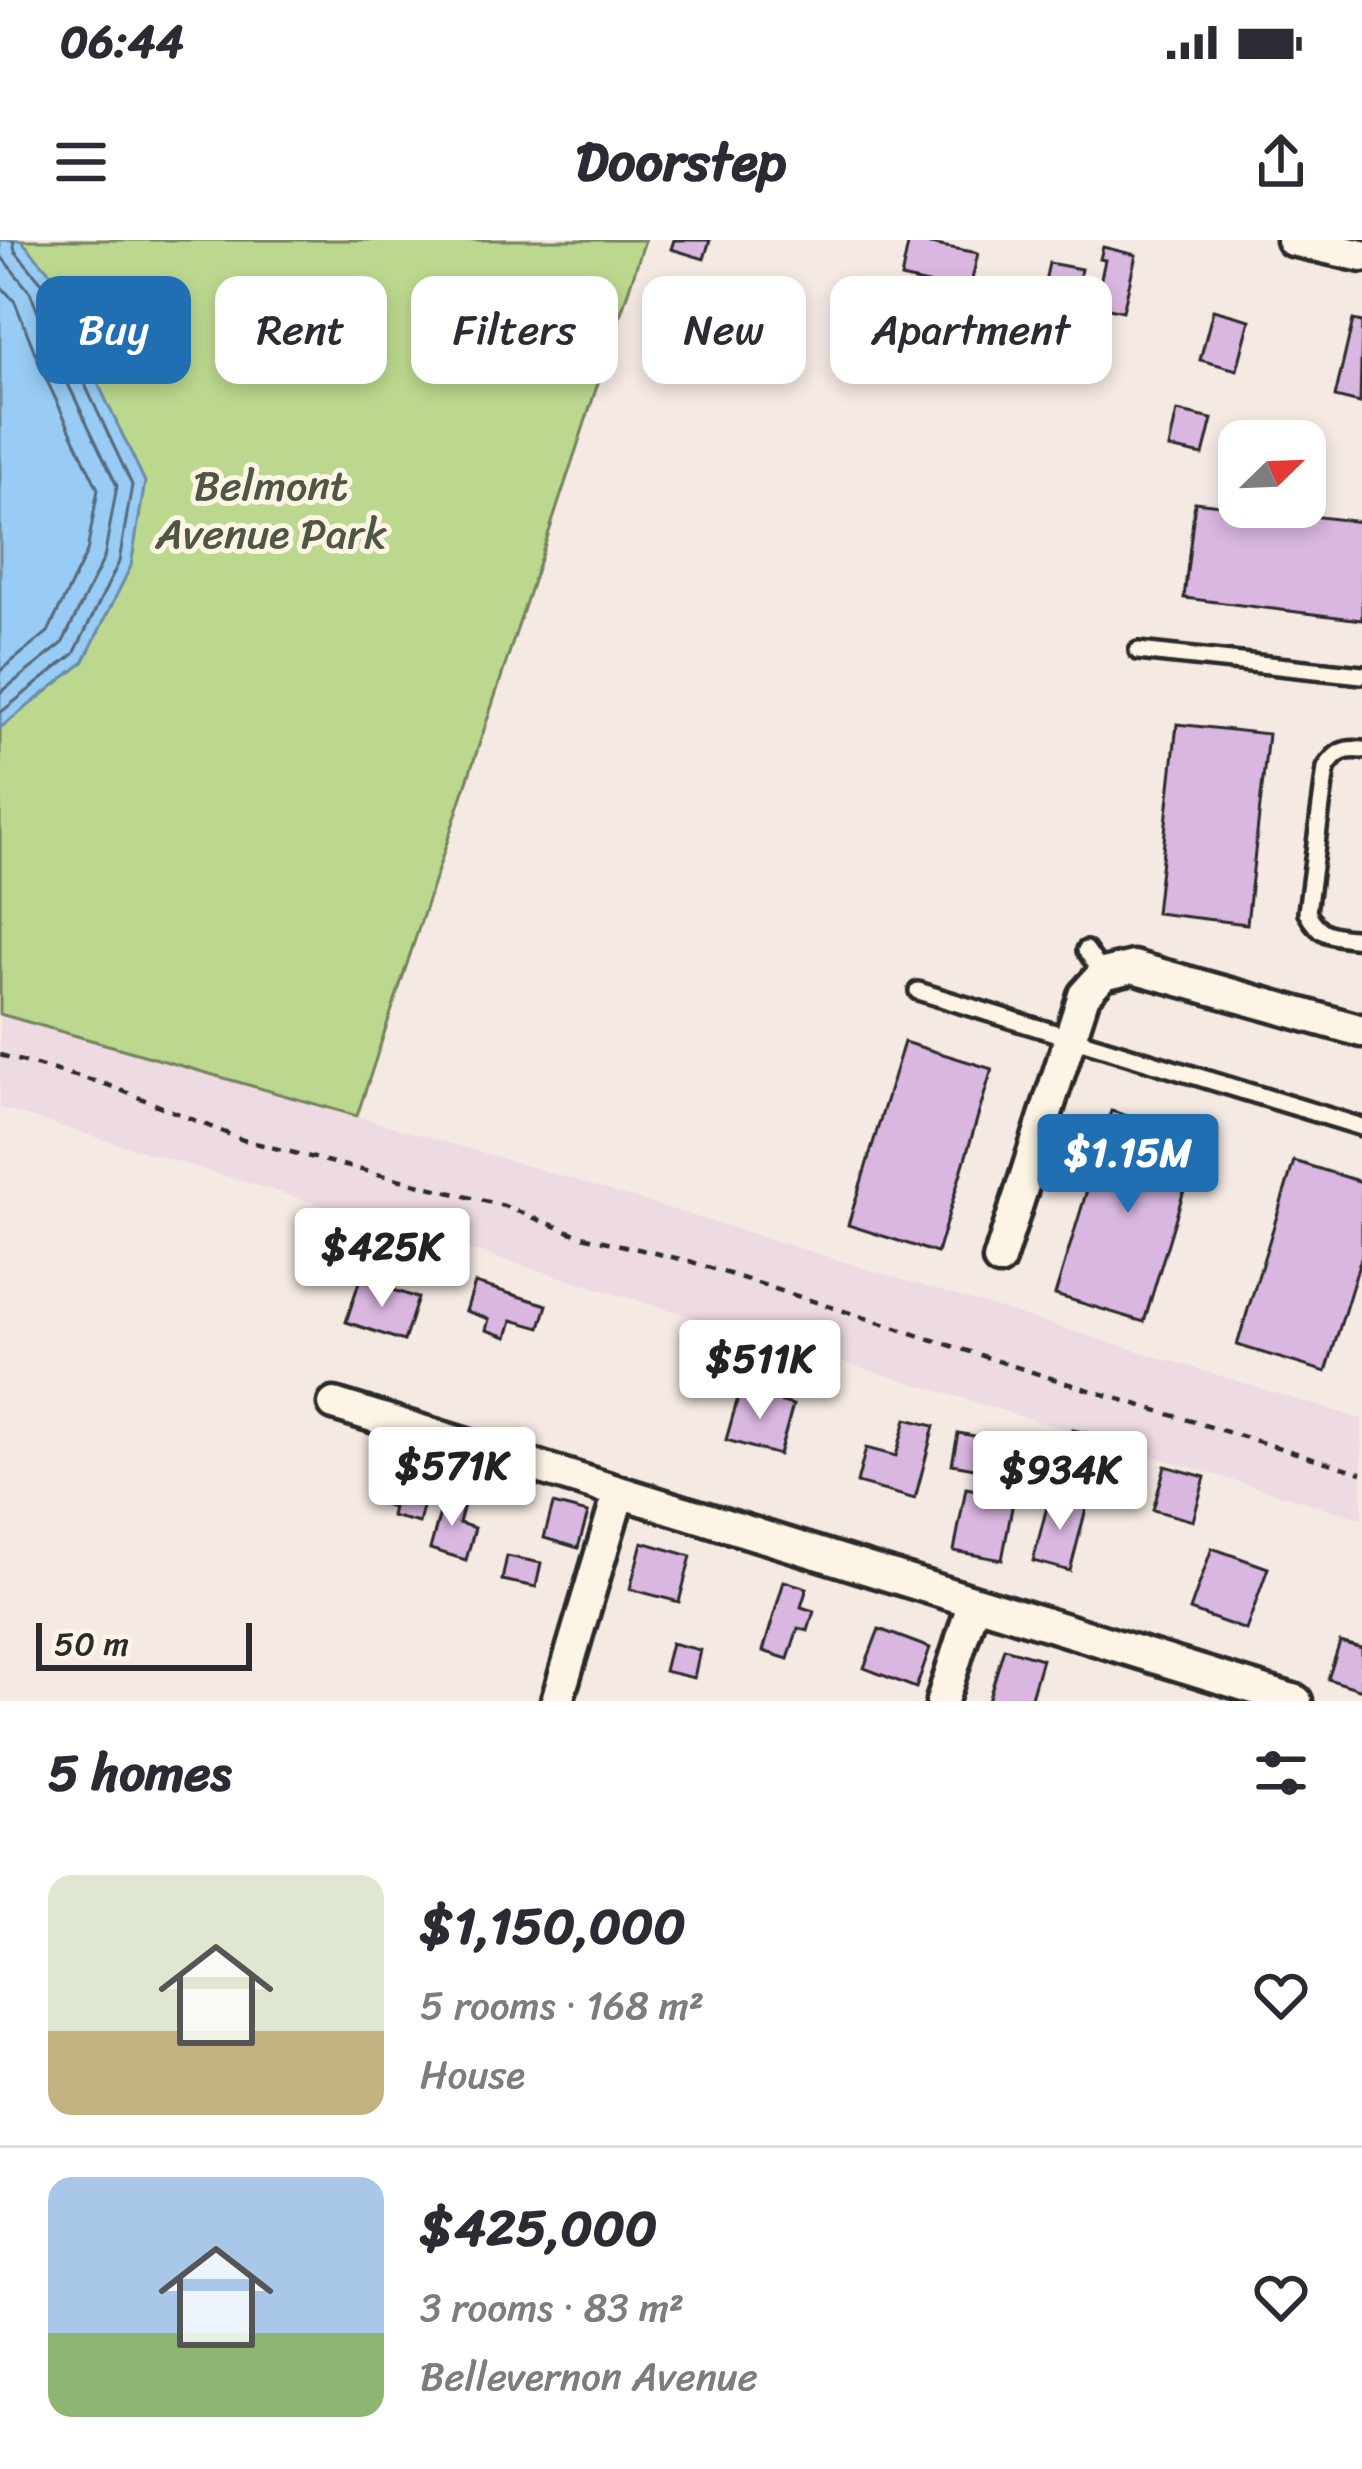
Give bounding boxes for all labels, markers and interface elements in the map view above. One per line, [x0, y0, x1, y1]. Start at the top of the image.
text: 06:44 [60, 2, 184, 82]
text: Doorstep [576, 114, 786, 210]
icon: menu [48, 129, 114, 195]
icon: share [1248, 129, 1314, 195]
chip: Buy [36, 276, 191, 384]
chip: Rent [215, 276, 387, 384]
chip: Filters [411, 276, 618, 384]
chip: New [642, 276, 806, 384]
chip: Apartment [830, 276, 1112, 384]
north arrow [1218, 420, 1326, 528]
map controls [1218, 420, 1326, 528]
park label: Belmont Avenue Park [154, 449, 387, 571]
pin: $1.15M [1030, 1114, 1226, 1216]
text: $1.15M [1064, 1118, 1192, 1187]
pin: $425K [298, 1208, 466, 1310]
text: $425K [322, 1212, 442, 1281]
pin: $511K [676, 1320, 844, 1422]
text: $511K [706, 1324, 814, 1393]
pin: $571K [368, 1427, 536, 1529]
text: $571K [396, 1431, 508, 1500]
pin: $934K [976, 1431, 1144, 1533]
text: $934K [1000, 1435, 1120, 1504]
text: 50 m [54, 1615, 129, 1673]
scale bar [36, 1617, 252, 1670]
text: 5 homes [48, 1728, 231, 1818]
icon: filters [1248, 1740, 1314, 1806]
text: $1,150,000 [420, 1881, 686, 1971]
icon: home [144, 1923, 288, 2067]
icon: heart [1248, 1962, 1314, 2028]
text: 5 rooms · 168 m² [420, 1971, 704, 2040]
text: House [420, 2040, 525, 2109]
text: $425,000 [420, 2183, 657, 2273]
icon: home [144, 2225, 288, 2369]
icon: heart [1248, 2264, 1314, 2330]
text: 3 rooms · 83 m² [420, 2273, 684, 2342]
text: Bellevernon Avenue [420, 2342, 758, 2411]

